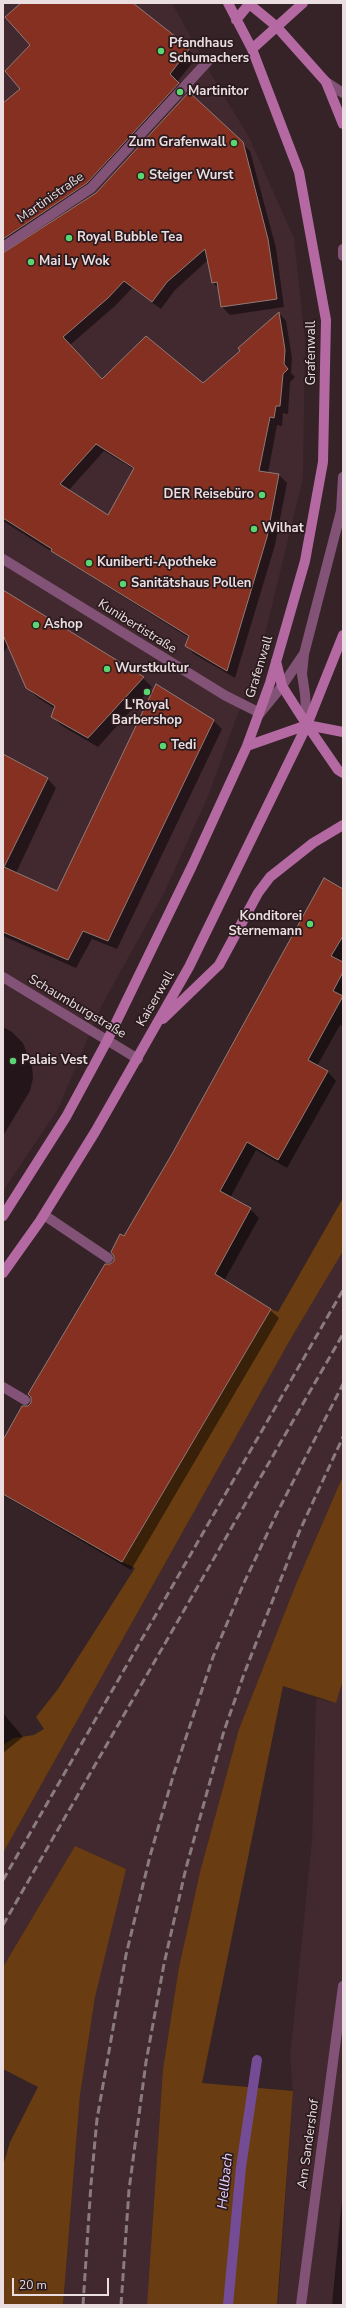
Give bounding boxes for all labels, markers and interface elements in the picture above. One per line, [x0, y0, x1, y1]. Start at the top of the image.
place label: Pfandhaus Schumachers [169, 36, 249, 67]
marker: Pfandhaus Schumachers [156, 46, 166, 56]
place label: Martinitor [188, 84, 249, 100]
marker: Martinitor [175, 87, 185, 97]
place label: Zum Grafenwall [129, 135, 226, 151]
marker: Zum Grafenwall [229, 138, 239, 148]
place label: Steiger Wurst [149, 168, 234, 184]
street label: Martinistraße [15, 169, 87, 227]
marker: Steiger Wurst [136, 171, 146, 181]
place label: Royal Bubble Tea [77, 230, 183, 246]
marker: Royal Bubble Tea [64, 233, 74, 243]
place label: Mai Ly Wok [39, 254, 109, 270]
marker: Mai Ly Wok [26, 257, 36, 267]
street label: Grafenwall [304, 321, 320, 385]
place label: DER Reisebüro [164, 487, 254, 503]
marker: DER Reisebüro [257, 490, 267, 500]
place label: Wilhat [262, 521, 304, 537]
marker: Wilhat [249, 524, 259, 534]
place label: Kuniberti-Apotheke [97, 555, 216, 571]
marker: Kuniberti-Apotheke [84, 558, 94, 568]
place label: Sanitätshaus Pollen [131, 576, 251, 592]
marker: Sanitätshaus Pollen [118, 579, 128, 589]
street label: Kunibertistraße [95, 597, 179, 657]
place label: Ashop [44, 617, 83, 633]
marker: Ashop [31, 620, 41, 630]
street label: Grafenwall [243, 634, 277, 700]
place label: Wurstkultur [115, 661, 189, 677]
marker: Wurstkultur [102, 664, 112, 674]
marker: L'Royal Barbershop [142, 687, 152, 697]
place label: L'Royal Barbershop [112, 698, 182, 729]
place label: Tedi [171, 738, 196, 754]
marker: Tedi [158, 741, 168, 751]
place label: Konditorei Sternemann [228, 909, 302, 940]
marker: Konditorei Sternemann [305, 919, 315, 929]
street label: Kaiserwall [134, 968, 178, 1030]
street label: Schaumburgstraße [25, 972, 129, 1042]
place label: Palais Vest [21, 1053, 87, 1069]
marker: Palais Vest [8, 1056, 18, 1066]
street label: Am Sandershof [295, 2098, 323, 2190]
water label: Hellbach [215, 2152, 237, 2210]
scale bar [14, 2270, 111, 2296]
text: 20 m [19, 2277, 47, 2293]

